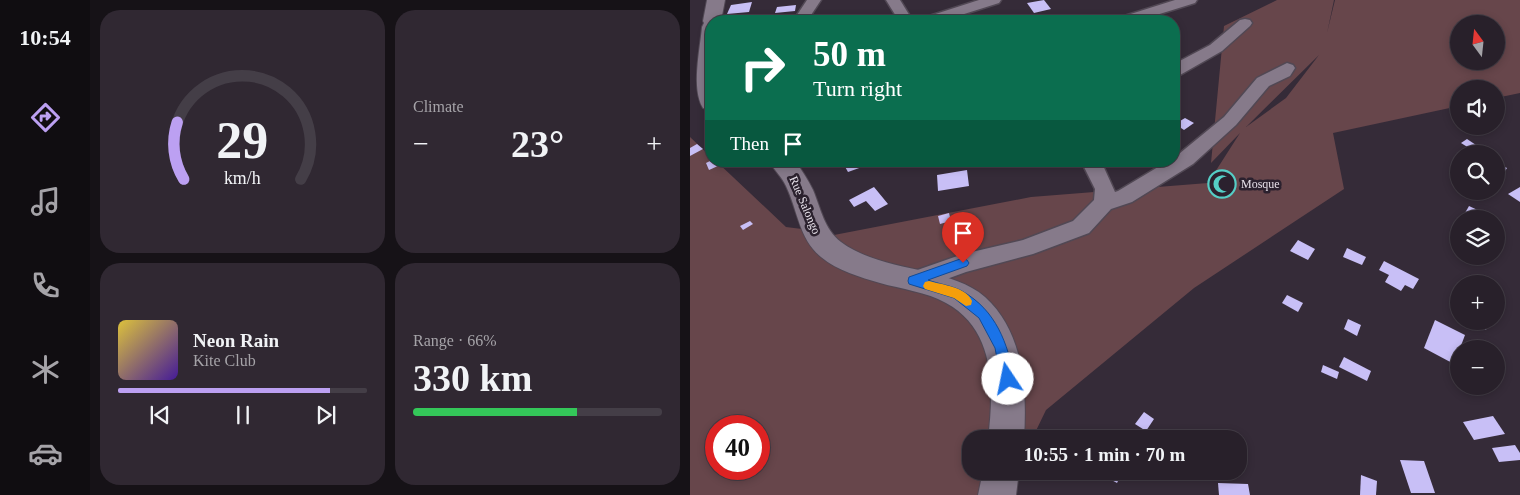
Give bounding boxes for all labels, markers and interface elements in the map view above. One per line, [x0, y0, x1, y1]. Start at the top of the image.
north arrow [1450, 15, 1505, 70]
map controls [1450, 15, 1505, 395]
text: 10:54 [19, 25, 71, 50]
icon: right [730, 35, 795, 100]
text: 50 m [813, 35, 886, 74]
text: Turn right [813, 76, 902, 101]
button: sound [1450, 80, 1505, 135]
text: Climate [413, 98, 464, 115]
icon: directions [28, 100, 63, 135]
text: 29 [217, 112, 269, 169]
text: 23° [511, 123, 564, 165]
text: − [413, 128, 429, 159]
text: + [646, 128, 662, 159]
icon: arrive [779, 130, 807, 158]
text: Then [730, 133, 769, 154]
button: search [1450, 145, 1505, 200]
text: km/h [224, 168, 261, 188]
mosque icon: Mosque [1207, 169, 1237, 199]
street label: Rue Salongo [787, 174, 823, 236]
place label: Mosque [1241, 177, 1280, 191]
icon: music [28, 184, 63, 219]
button: layers [1450, 210, 1505, 265]
pin [942, 212, 984, 263]
icon: arrive [949, 219, 977, 247]
icon: phone [28, 268, 63, 303]
button: + [1450, 275, 1505, 330]
text: Neon Rain [193, 330, 279, 351]
text: Range · 66% [413, 332, 497, 349]
button: − [1450, 340, 1505, 395]
icon: climate [28, 352, 63, 387]
text: Kite Club [193, 352, 256, 369]
position arrow [981, 352, 1033, 404]
text: 330 km [413, 357, 532, 399]
icon: previous [146, 401, 174, 429]
icon: pause [229, 401, 257, 429]
icon: next [312, 401, 340, 429]
speed limit sign: 40 [705, 415, 770, 480]
icon: car [28, 436, 63, 471]
text: 10:55 · 1 min · 70 m [1024, 444, 1185, 465]

